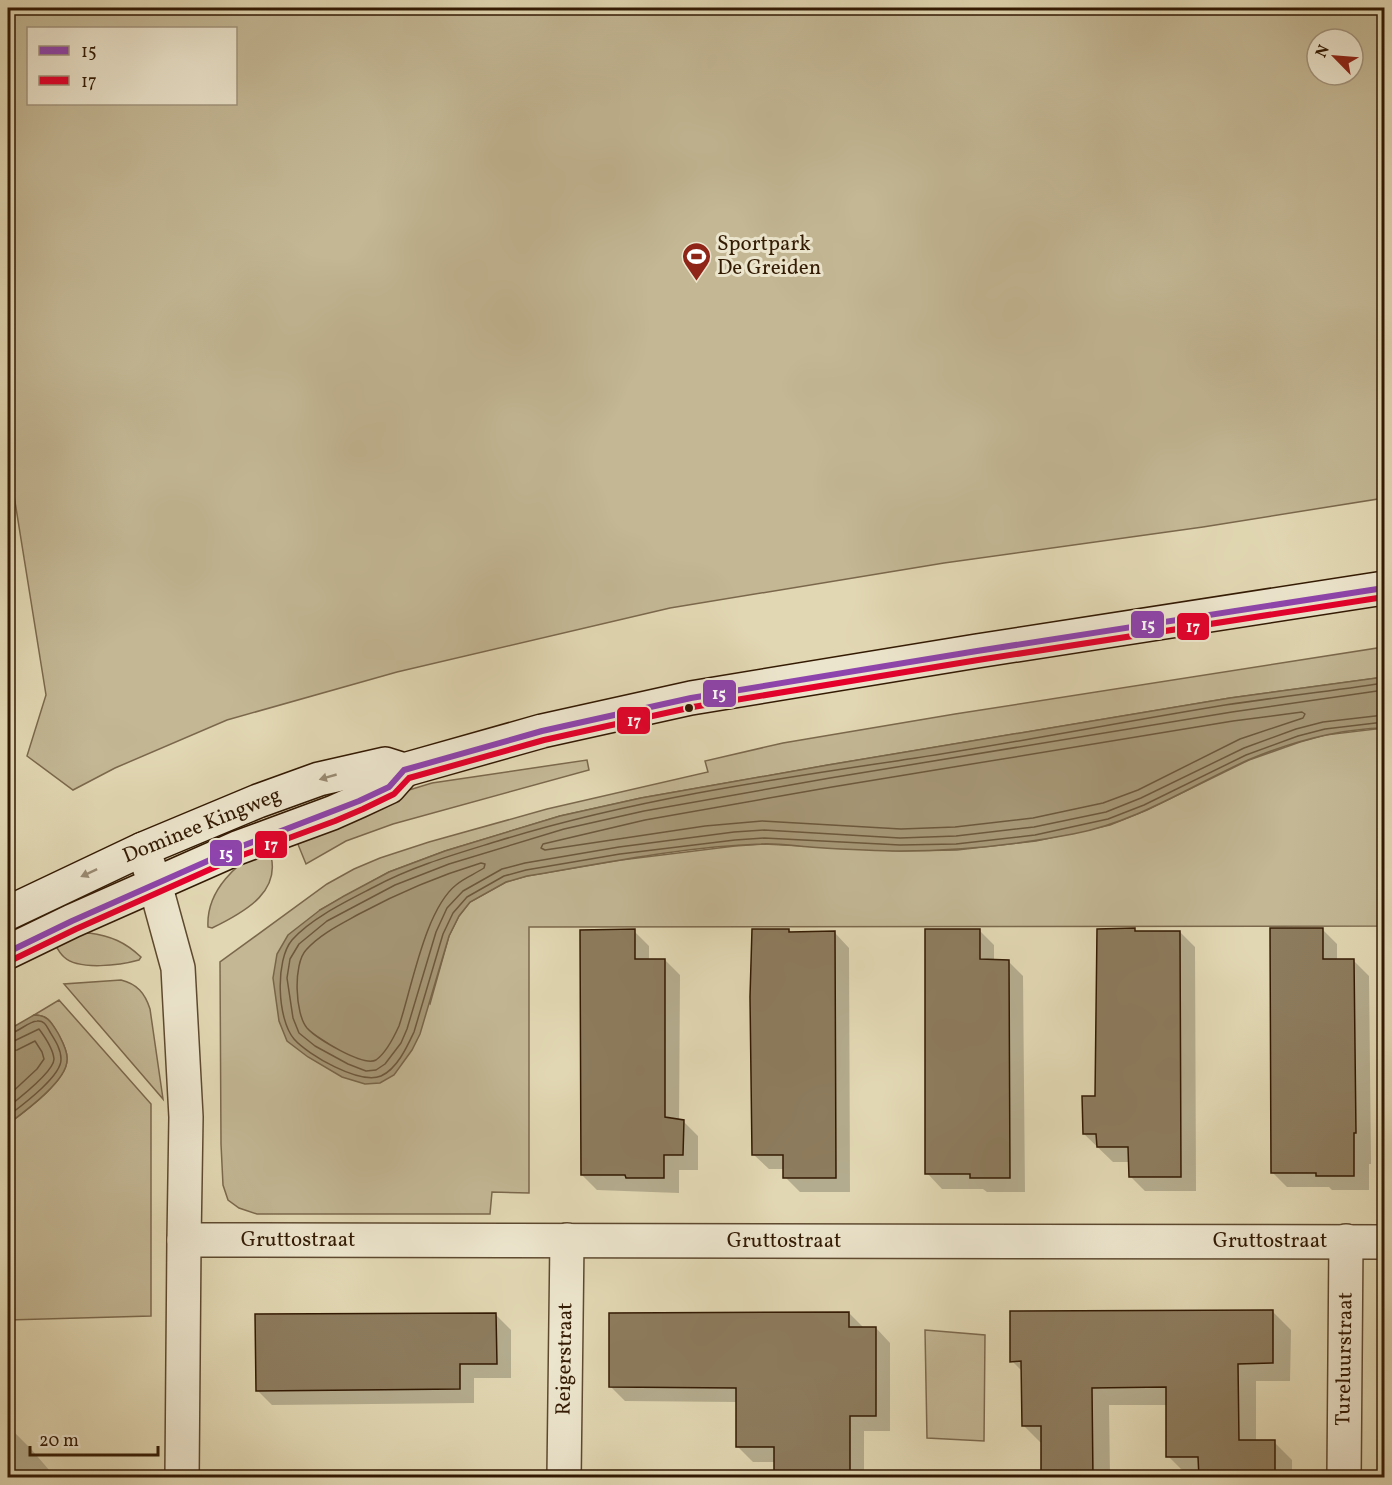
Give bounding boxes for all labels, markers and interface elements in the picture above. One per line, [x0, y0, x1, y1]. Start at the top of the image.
legend [27, 27, 237, 105]
north arrow [1305, 27, 1365, 87]
text: 15 [81, 40, 97, 65]
text: N [1311, 41, 1336, 61]
text: 17 [81, 70, 97, 95]
place label: Sportpark De Greiden [717, 230, 821, 283]
sports icon: Sportpark De Greiden [680, 240, 712, 282]
line badge: 15 [1130, 610, 1165, 639]
line badge: 17 [1176, 612, 1210, 641]
text: 15 [1141, 615, 1155, 637]
text: 17 [1186, 617, 1200, 639]
line badge: 15 [702, 679, 737, 708]
text: 15 [712, 684, 726, 706]
unlabelled marker [683, 702, 695, 714]
line badge: 17 [616, 706, 651, 735]
text: 17 [627, 711, 641, 733]
one-way arrow [319, 773, 337, 782]
street label: Dominee Kingweg [118, 781, 286, 871]
line badge: 17 [254, 830, 288, 859]
text: 17 [264, 835, 278, 857]
line badge: 15 [209, 839, 243, 867]
text: 15 [219, 844, 233, 866]
one-way arrow [80, 869, 97, 878]
street label: Gruttostraat [241, 1226, 355, 1255]
street label: Gruttostraat [727, 1227, 841, 1256]
street label: Gruttostraat [1213, 1227, 1327, 1256]
street label: Tureluurstraat [1329, 1292, 1361, 1426]
street label: Reigerstraat [550, 1302, 580, 1416]
scale bar [30, 1419, 158, 1457]
text: 20 m [39, 1429, 79, 1454]

